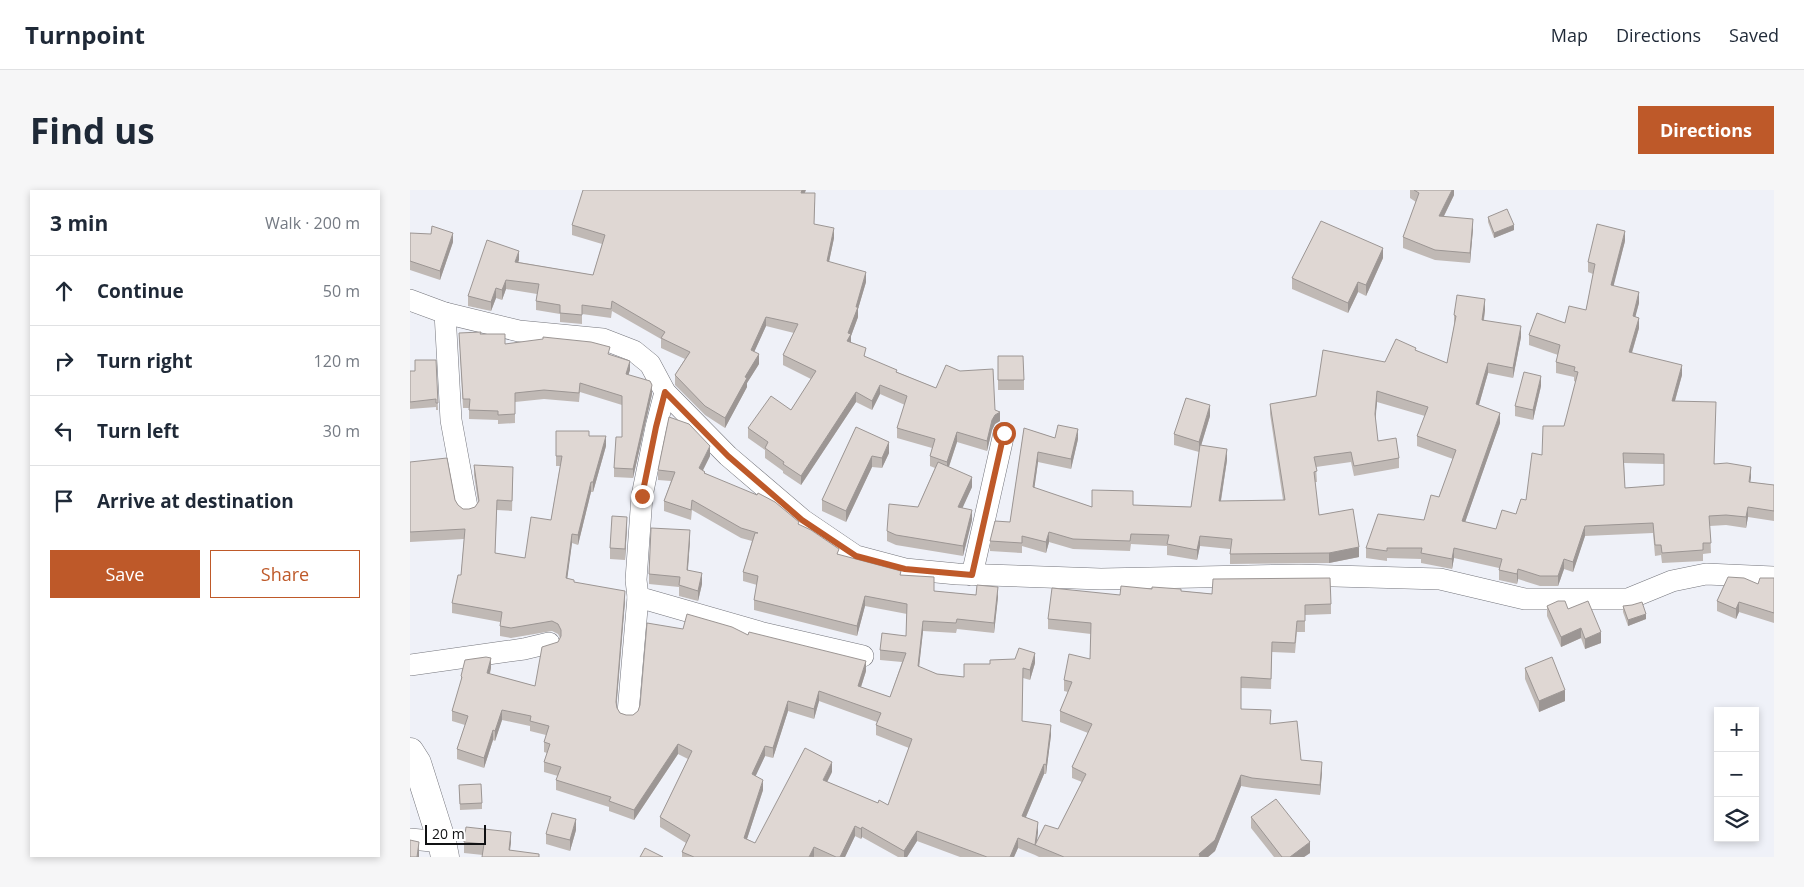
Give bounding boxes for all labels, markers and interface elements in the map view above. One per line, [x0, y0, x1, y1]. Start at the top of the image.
text: Turnpoint [25, 18, 145, 51]
text: Map [1551, 23, 1588, 47]
text: Directions [1616, 23, 1701, 47]
text: Saved [1729, 23, 1779, 47]
button: Directions [1638, 106, 1774, 154]
text: Find us [30, 107, 155, 154]
text: 3 min [50, 209, 108, 237]
text: Walk · 200 m [265, 212, 360, 234]
icon: ahead [50, 277, 78, 305]
text: Continue [97, 278, 184, 304]
text: 50 m [323, 280, 360, 302]
icon: right [50, 347, 78, 375]
text: Turn right [97, 348, 192, 374]
text: 120 m [314, 350, 360, 372]
icon: left [50, 417, 78, 445]
text: Turn left [97, 418, 179, 444]
text: 30 m [323, 420, 360, 442]
route start [993, 422, 1016, 445]
route end [631, 485, 654, 508]
icon: arrive [50, 487, 78, 515]
text: Arrive at destination [97, 488, 294, 514]
button: Save [50, 550, 200, 598]
button: Share [210, 550, 360, 598]
map controls [1714, 707, 1759, 842]
button: + [1714, 707, 1759, 752]
button: − [1714, 752, 1759, 797]
button: layers [1714, 797, 1759, 842]
scale bar [425, 822, 486, 845]
text: 20 m [432, 824, 465, 843]

